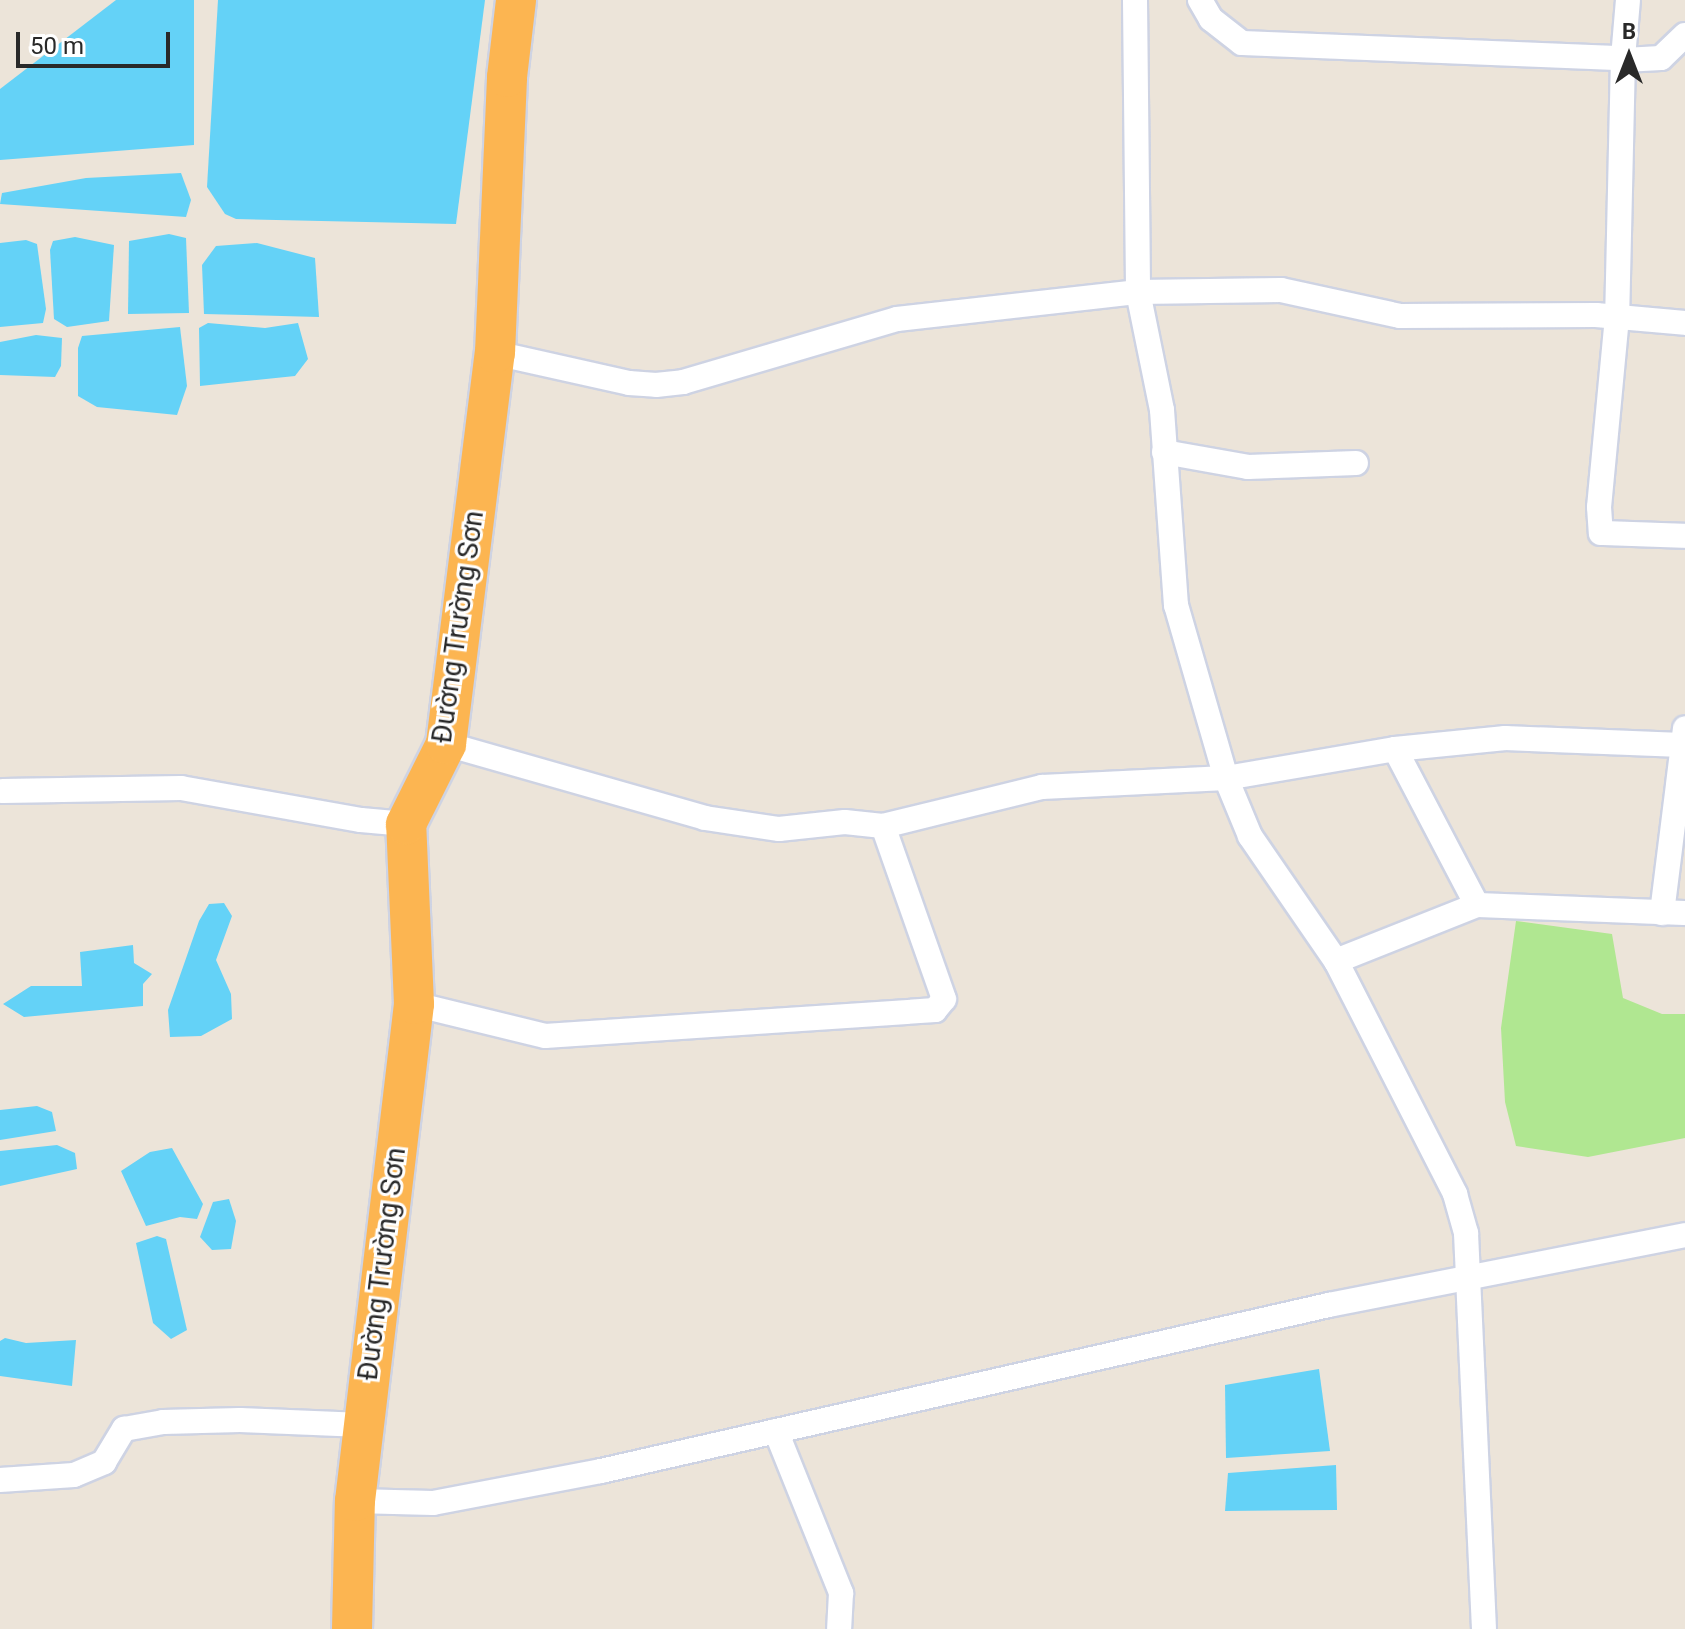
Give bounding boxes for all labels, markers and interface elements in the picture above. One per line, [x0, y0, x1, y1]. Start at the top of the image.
scale bar [20, 16, 174, 66]
north arrow [1589, 16, 1669, 96]
text: B [1622, 19, 1636, 44]
text: 50 m [30, 32, 84, 60]
street label: Đường Trường Sơn [425, 508, 491, 746]
street label: Đường Trường Sơn [351, 1145, 413, 1383]

